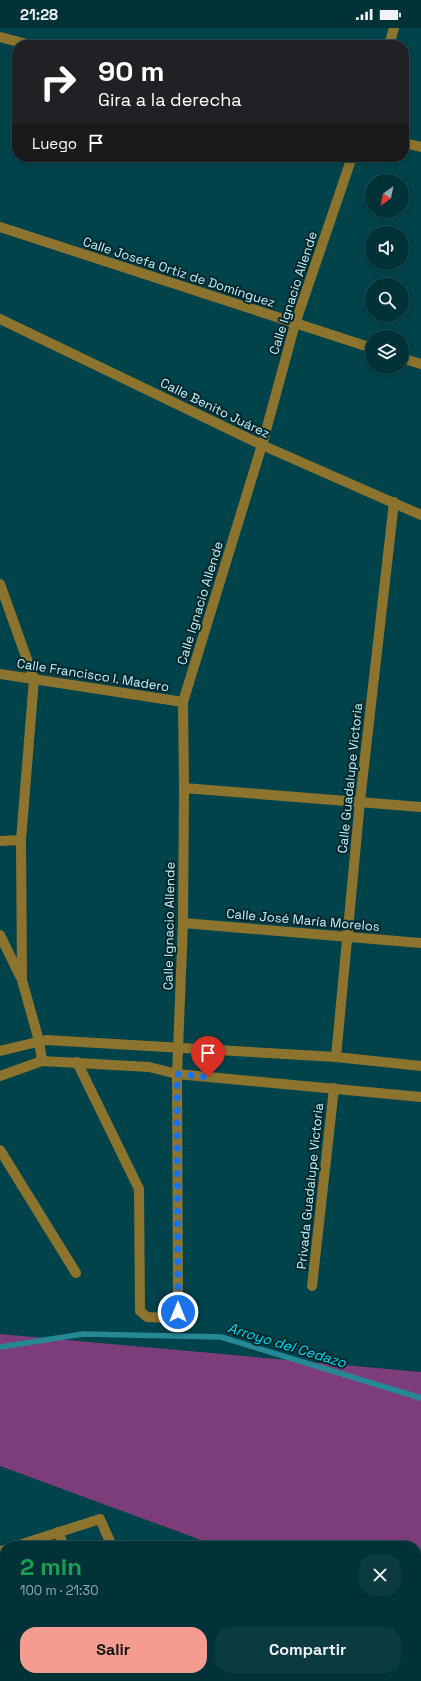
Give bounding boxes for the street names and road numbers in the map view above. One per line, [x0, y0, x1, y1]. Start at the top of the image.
street label: Calle Ignacio Allende [265, 229, 321, 357]
street label: Calle Josefa Ortiz de Domínguez [81, 233, 278, 311]
street label: Calle Benito Juárez [158, 374, 273, 442]
street label: Calle Ignacio Allende [173, 539, 227, 667]
street label: Calle Francisco I. Madero [16, 655, 170, 695]
street label: Calle Guadalupe Victoria [334, 701, 366, 854]
street label: Calle Ignacio Allende [159, 862, 179, 990]
street label: Calle José María Morelos [226, 905, 381, 935]
street label: Privada Guadalupe Victoria [293, 1101, 327, 1270]

